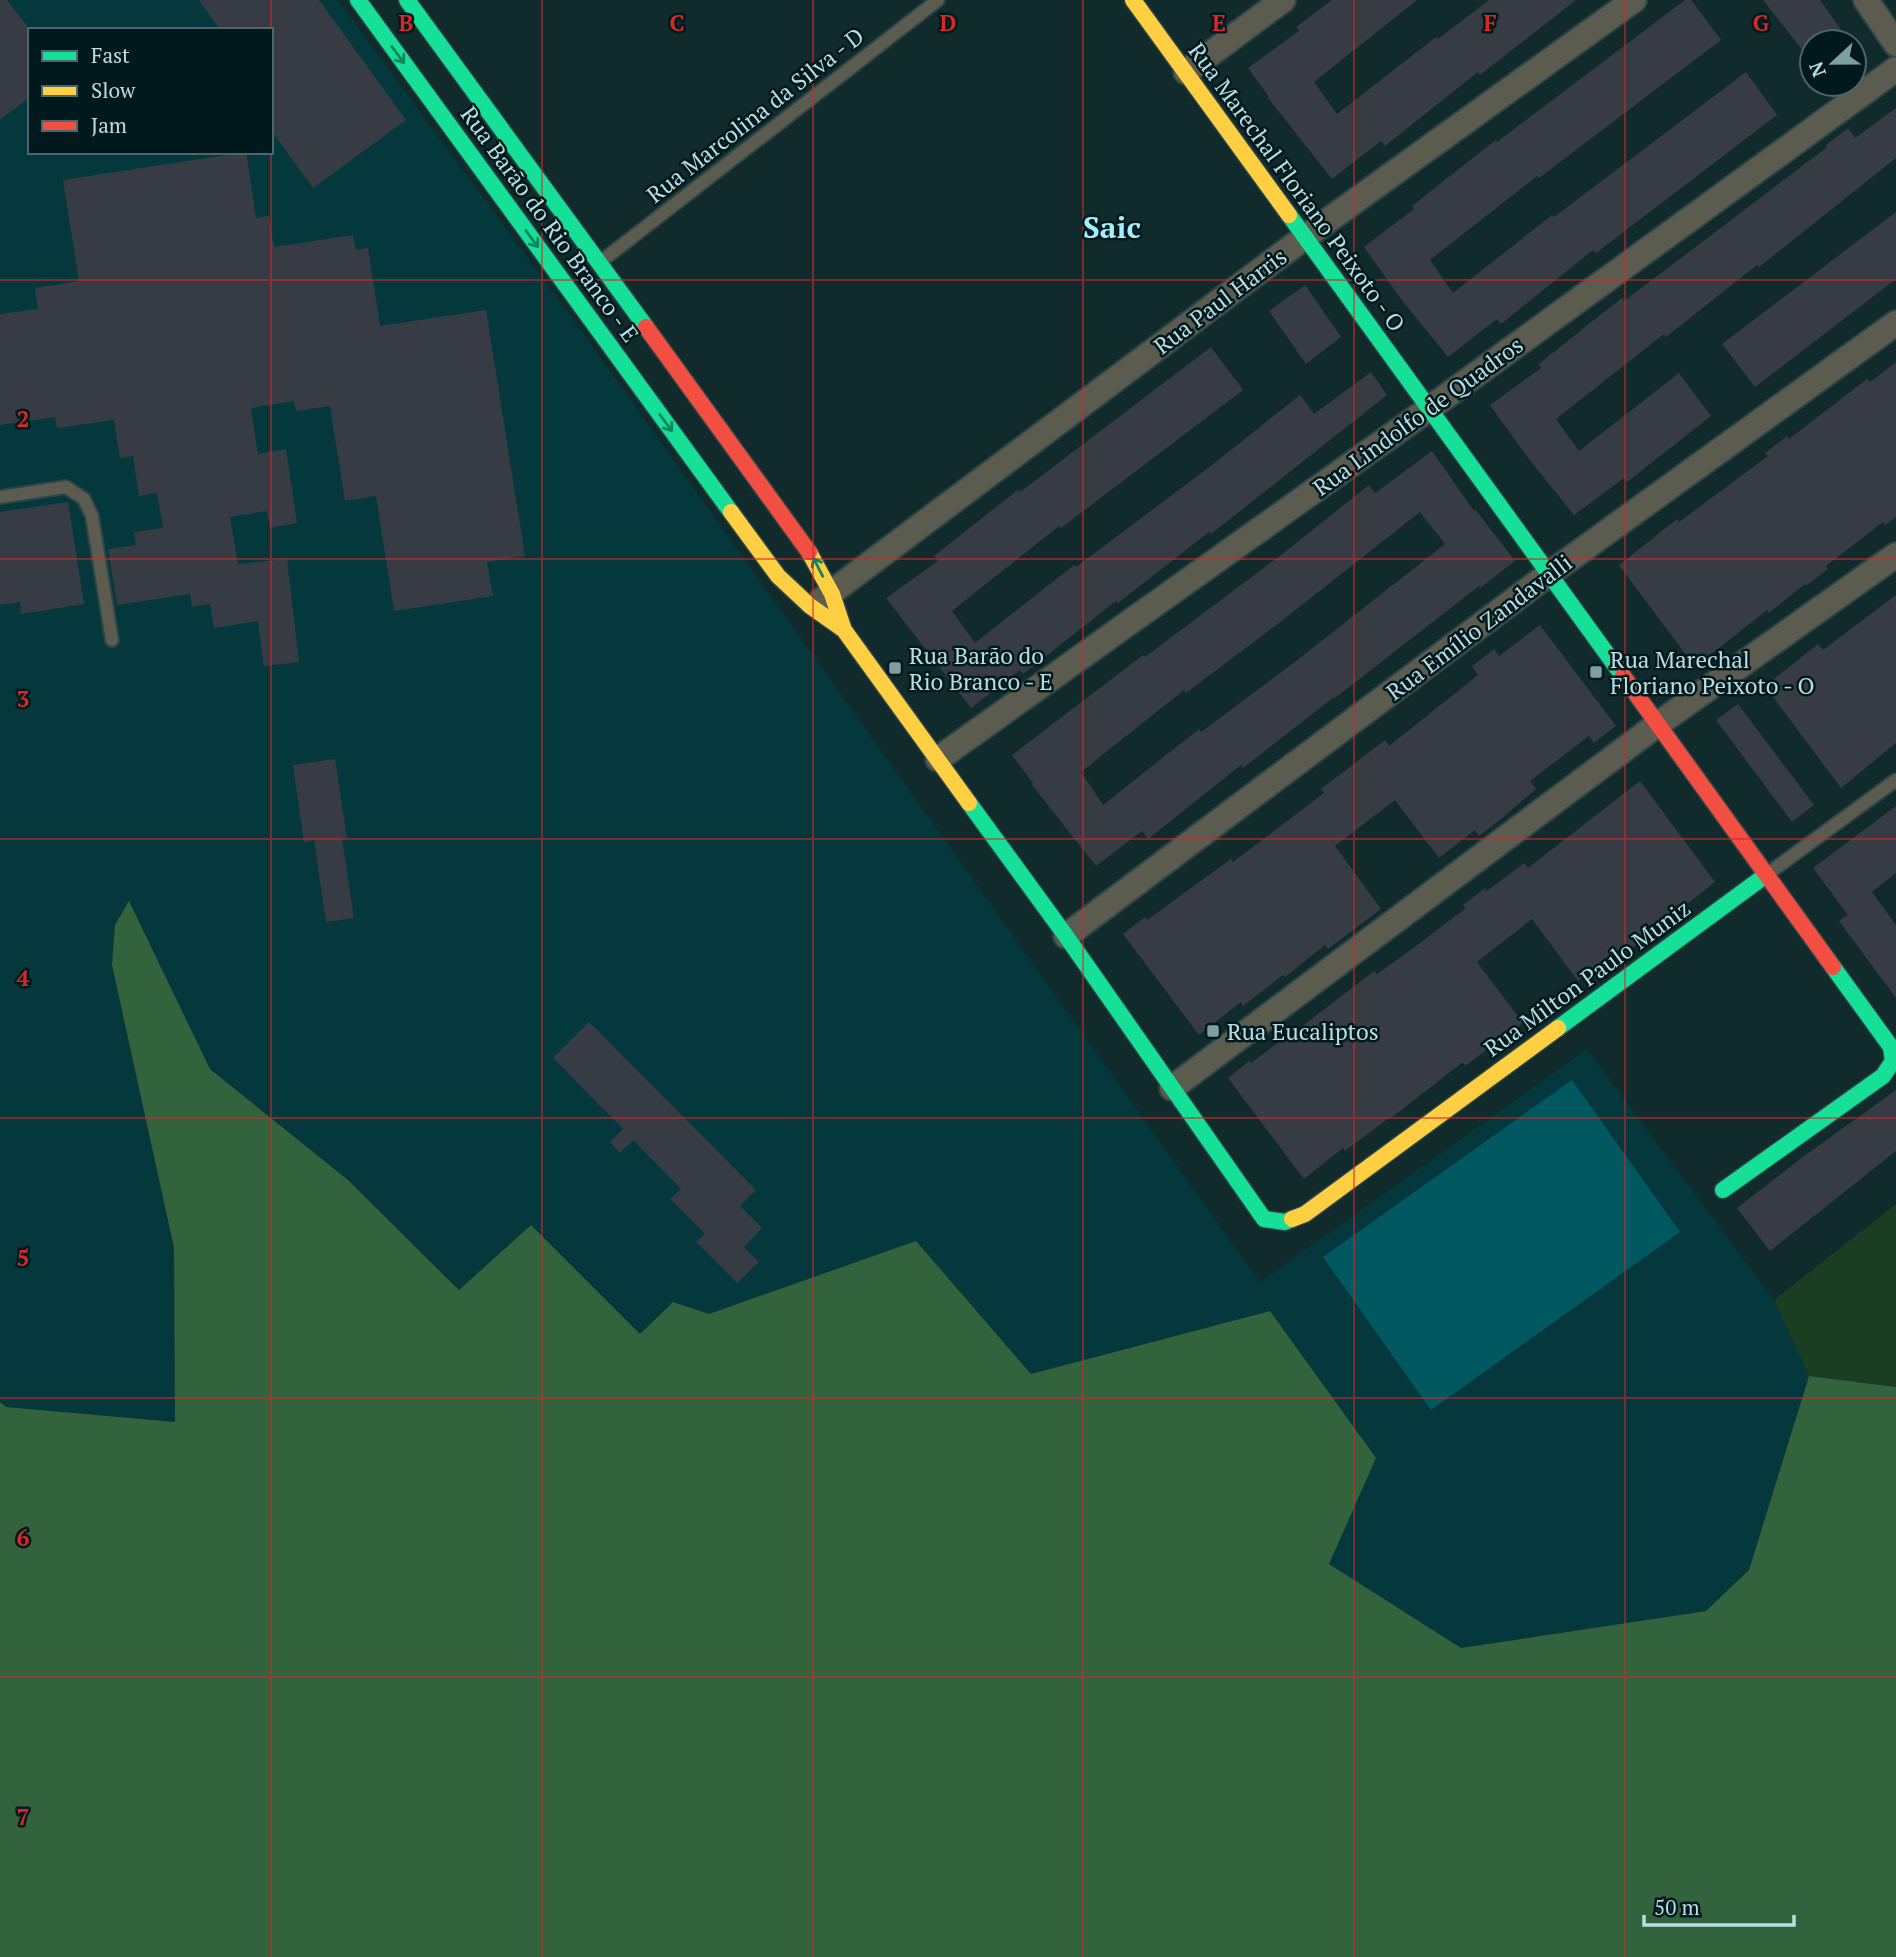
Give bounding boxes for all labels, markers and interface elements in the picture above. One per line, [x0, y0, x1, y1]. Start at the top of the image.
text: B [399, 7, 414, 38]
text: C [670, 7, 685, 38]
text: D [940, 7, 957, 38]
text: E [1212, 7, 1226, 38]
text: F [1483, 7, 1497, 38]
text: G [1753, 7, 1770, 38]
street label: Rua Marcolina da Silva - D [640, 20, 870, 210]
legend [28, 28, 273, 154]
north arrow [1798, 28, 1868, 98]
street label: Rua Marechal Floriano Peixoto - O [1182, 36, 1412, 338]
text: Fast [91, 41, 130, 69]
one-way arrow [391, 45, 406, 64]
text: N [1802, 58, 1831, 81]
text: Slow [91, 76, 136, 104]
street label: Rua Barão do Rio Branco - E [454, 100, 646, 348]
text: Jam [91, 111, 127, 139]
district label: Saic [1083, 207, 1141, 247]
one-way arrow [525, 229, 539, 248]
street label: Rua Paul Harris [1147, 241, 1293, 361]
street label: Rua Lindolfo de Quadros [1307, 329, 1529, 503]
text: 2 [17, 403, 30, 434]
one-way arrow [659, 413, 673, 432]
street label: Rua Emílio Zandavalli [1380, 547, 1578, 707]
one-way arrow [810, 557, 824, 578]
place label: Rua Barão do Rio Branco - E [909, 640, 1053, 697]
place label: Rua Marechal Floriano Peixoto - O [1610, 644, 1815, 701]
marker: Rua Barão do Rio Branco - E [887, 660, 903, 676]
marker: Rua Marechal Floriano Peixoto - O [1588, 664, 1604, 680]
text: 3 [17, 683, 30, 714]
street label: Rua Milton Paulo Muniz [1478, 893, 1696, 1063]
text: 4 [17, 962, 30, 993]
place label: Rua Eucaliptos [1227, 1016, 1379, 1047]
marker: Rua Eucaliptos [1205, 1023, 1221, 1039]
text: 5 [17, 1242, 30, 1273]
text: 6 [17, 1522, 30, 1553]
text: 7 [17, 1801, 30, 1832]
scale bar [1644, 1884, 1794, 1928]
text: 50 m [1654, 1893, 1700, 1921]

